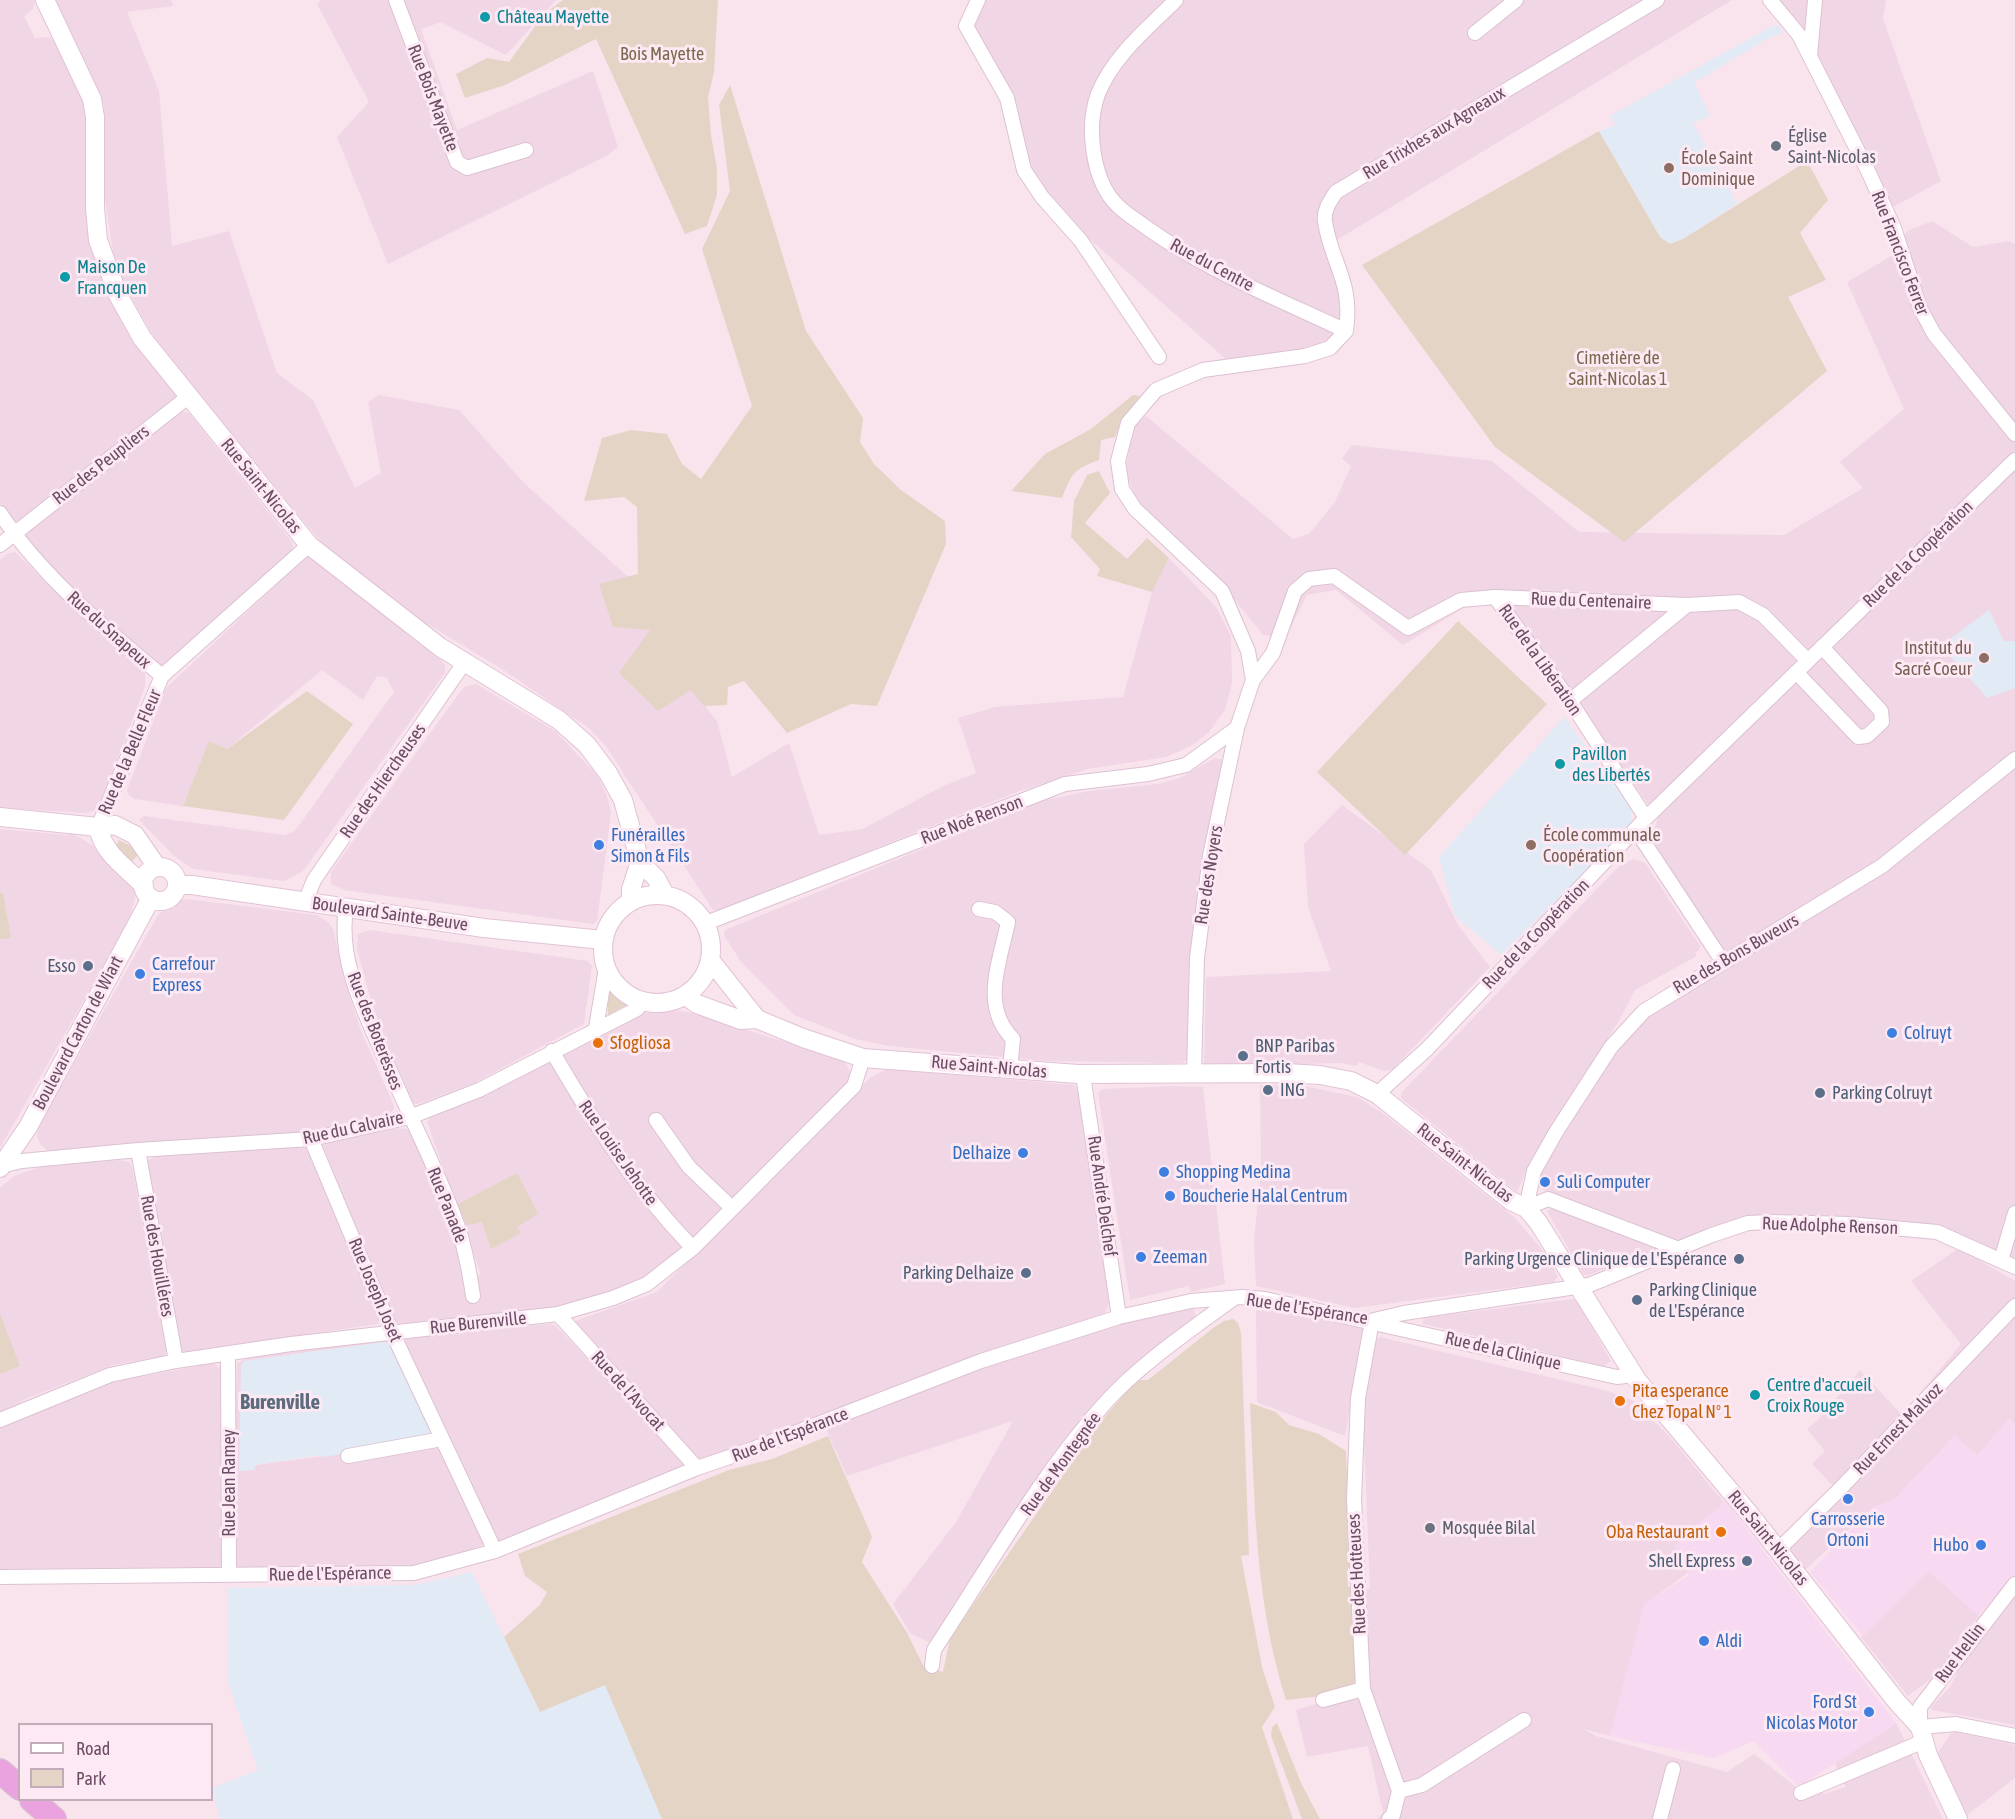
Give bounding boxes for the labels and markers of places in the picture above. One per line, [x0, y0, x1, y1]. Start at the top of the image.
place label: Château Mayette [497, 6, 609, 28]
marker: Château Mayette [478, 10, 492, 24]
place label: Église Saint-Nicolas [1788, 125, 1876, 168]
marker: Église Saint-Nicolas [1769, 139, 1783, 153]
place label: École Saint Dominique [1681, 147, 1755, 190]
marker: École Saint Dominique [1662, 161, 1676, 175]
place label: Maison De Francquen [77, 256, 147, 298]
marker: Maison De Francquen [58, 270, 72, 284]
place label: Institut du Sacré Coeur [1895, 637, 1972, 680]
marker: Institut du Sacré Coeur [1977, 651, 1991, 665]
place label: Pavillon des Libertés [1572, 743, 1650, 786]
marker: Pavillon des Libertés [1553, 757, 1567, 771]
place label: Funérailles Simon & Fils [611, 824, 690, 866]
place label: École communale Coopération [1543, 824, 1661, 866]
marker: Funérailles Simon & Fils [592, 838, 606, 852]
marker: École communale Coopération [1524, 838, 1538, 852]
place label: Carrefour Express [152, 953, 215, 996]
place label: Esso [47, 955, 76, 977]
marker: Esso [81, 959, 95, 973]
marker: Carrefour Express [133, 967, 147, 981]
place label: Colruyt [1904, 1022, 1952, 1044]
marker: Colruyt [1885, 1026, 1899, 1040]
place label: Sfogliosa [610, 1032, 671, 1054]
place label: BNP Paribas Fortis [1255, 1035, 1335, 1078]
marker: Sfogliosa [591, 1036, 605, 1050]
marker: BNP Paribas Fortis [1236, 1049, 1250, 1063]
place label: ING [1280, 1079, 1305, 1101]
place label: Parking Colruyt [1832, 1082, 1933, 1104]
marker: ING [1261, 1083, 1275, 1097]
marker: Parking Colruyt [1813, 1086, 1827, 1100]
place label: Delhaize [952, 1142, 1011, 1164]
marker: Delhaize [1016, 1146, 1030, 1160]
place label: Shopping Medina [1176, 1161, 1291, 1183]
marker: Shopping Medina [1157, 1165, 1171, 1179]
place label: Suli Computer [1557, 1171, 1650, 1193]
marker: Suli Computer [1538, 1175, 1552, 1189]
place label: Boucherie Halal Centrum [1182, 1185, 1348, 1207]
marker: Boucherie Halal Centrum [1163, 1189, 1177, 1203]
place label: Zeeman [1153, 1246, 1207, 1268]
place label: Parking Urgence Clinique de L'Espérance [1464, 1248, 1727, 1270]
marker: Zeeman [1134, 1250, 1148, 1264]
marker: Parking Urgence Clinique de L'Espérance [1732, 1252, 1746, 1266]
place label: Parking Delhaize [903, 1262, 1014, 1284]
marker: Parking Delhaize [1019, 1266, 1033, 1280]
place label: Parking Clinique de L'Espérance [1649, 1279, 1757, 1322]
marker: Parking Clinique de L'Espérance [1630, 1293, 1644, 1307]
place label: Centre d'accueil Croix Rouge [1767, 1374, 1872, 1416]
place label: Pita esperance Chez Topal N° 1 [1632, 1380, 1732, 1422]
marker: Centre d'accueil Croix Rouge [1748, 1388, 1762, 1402]
marker: Pita esperance Chez Topal N° 1 [1613, 1394, 1627, 1408]
marker: Carrosserie Ortoni [1841, 1492, 1855, 1506]
place label: Carrosserie Ortoni [1811, 1508, 1885, 1550]
place label: Mosquée Bilal [1442, 1517, 1535, 1539]
marker: Mosquée Bilal [1423, 1521, 1437, 1535]
place label: Oba Restaurant [1606, 1521, 1709, 1543]
marker: Oba Restaurant [1714, 1525, 1728, 1539]
place label: Hubo [1933, 1534, 1969, 1556]
marker: Hubo [1974, 1538, 1988, 1552]
place label: Shell Express [1649, 1550, 1735, 1572]
marker: Shell Express [1740, 1554, 1754, 1568]
place label: Aldi [1716, 1630, 1742, 1652]
marker: Aldi [1697, 1634, 1711, 1648]
place label: Ford St Nicolas Motor [1766, 1691, 1857, 1734]
marker: Ford St Nicolas Motor [1862, 1705, 1876, 1719]

